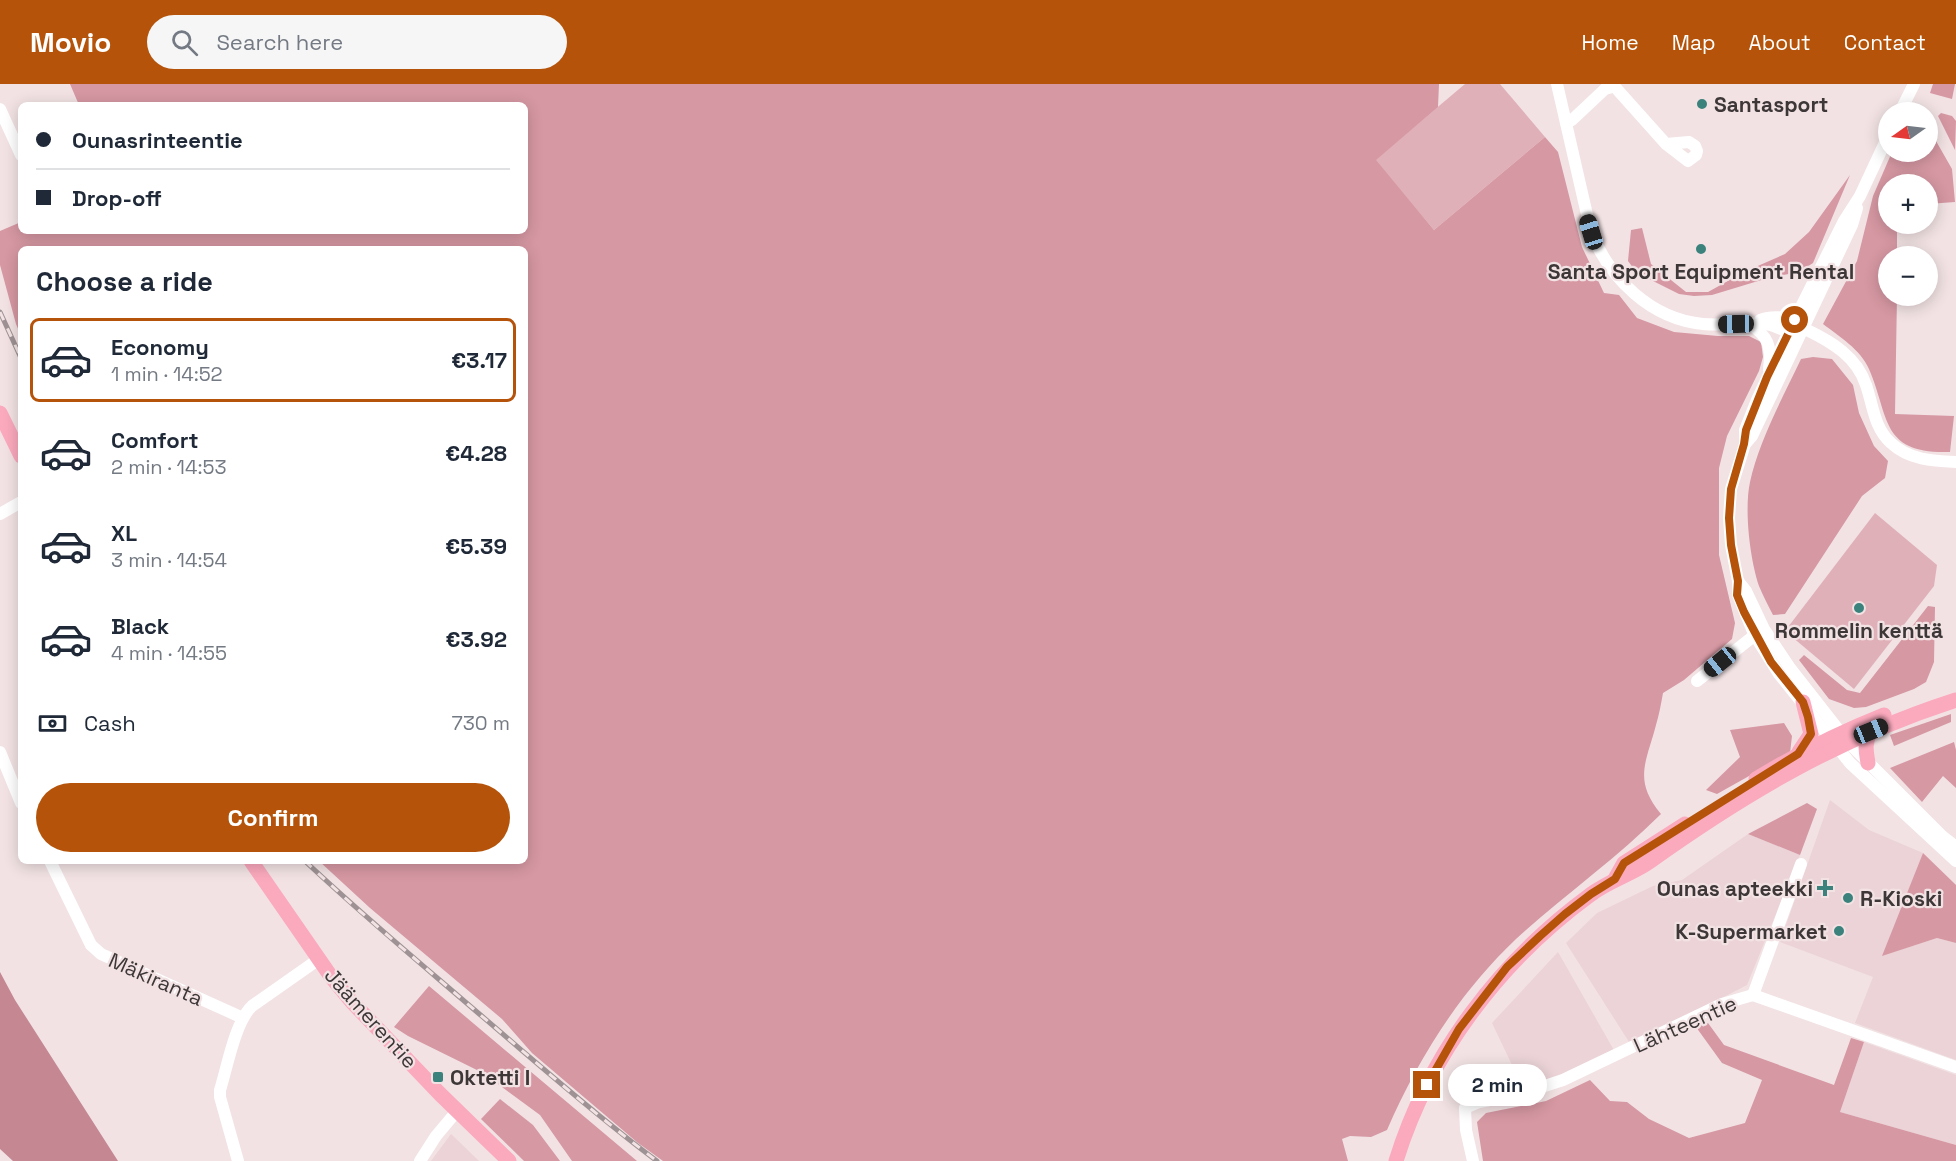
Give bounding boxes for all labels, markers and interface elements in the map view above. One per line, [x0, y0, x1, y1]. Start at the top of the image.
search box [147, 15, 567, 69]
text: Movio [30, 24, 111, 60]
icon: search [168, 26, 201, 59]
text: Search here [216, 28, 343, 56]
text: Home [1581, 29, 1639, 56]
text: Map [1672, 29, 1716, 56]
text: About [1749, 29, 1811, 56]
text: Contact [1844, 29, 1926, 56]
place label: Santasport [1714, 91, 1828, 118]
marker: Santasport [1695, 97, 1709, 111]
north arrow [1878, 102, 1938, 162]
map controls [1878, 102, 1938, 306]
text: Ounasrinteentie [72, 126, 243, 154]
button: + [1878, 174, 1938, 234]
text: Drop-off [72, 184, 162, 212]
car [1577, 212, 1605, 252]
marker: Santa Sport Equipment Rental [1694, 242, 1708, 256]
button: − [1878, 246, 1938, 306]
place label: Santa Sport Equipment Rental [1548, 258, 1854, 285]
text: Choose a ride [36, 264, 213, 299]
route start [1781, 306, 1808, 333]
car [1718, 315, 1754, 333]
icon: car [39, 333, 93, 387]
text: Economy [111, 333, 209, 361]
text: €3.17 [451, 346, 507, 374]
text: 1 min · 14:52 [111, 361, 223, 387]
icon: car [39, 426, 93, 480]
text: Comfort [111, 426, 199, 454]
text: €4.28 [445, 439, 507, 467]
text: 2 min · 14:53 [111, 454, 227, 480]
icon: car [39, 519, 93, 573]
text: XL [111, 519, 137, 547]
text: €5.39 [445, 532, 507, 560]
text: 3 min · 14:54 [111, 547, 227, 573]
marker: Rommelin kenttä [1852, 601, 1866, 615]
icon: car [39, 612, 93, 666]
text: Black [111, 612, 169, 640]
place label: Rommelin kenttä [1775, 617, 1943, 644]
text: €3.92 [446, 625, 507, 653]
text: 4 min · 14:55 [111, 640, 227, 666]
car [1700, 644, 1740, 680]
icon: cash [36, 707, 69, 740]
text: Cash [84, 709, 136, 737]
text: 730 m [451, 710, 510, 736]
car [1851, 716, 1891, 746]
button: Confirm [36, 783, 510, 852]
place label: Ounas apteekki [1657, 875, 1813, 902]
marker: Ounas apteekki [1818, 881, 1832, 895]
place label: R-Kioski [1860, 885, 1942, 912]
marker: R-Kioski [1841, 891, 1855, 905]
place label: K-Supermarket [1675, 918, 1827, 945]
marker: K-Supermarket [1832, 924, 1846, 938]
street label: Mäkiranta [105, 946, 207, 1012]
street label: Jäämerentie [319, 962, 423, 1074]
street label: Lähteentie [1629, 989, 1741, 1059]
place label: Oktetti I [450, 1064, 530, 1091]
callout: 2 min [1448, 1064, 1547, 1106]
marker: Oktetti I [431, 1070, 445, 1084]
route end [1413, 1071, 1440, 1098]
text: 2 min [1472, 1072, 1523, 1098]

